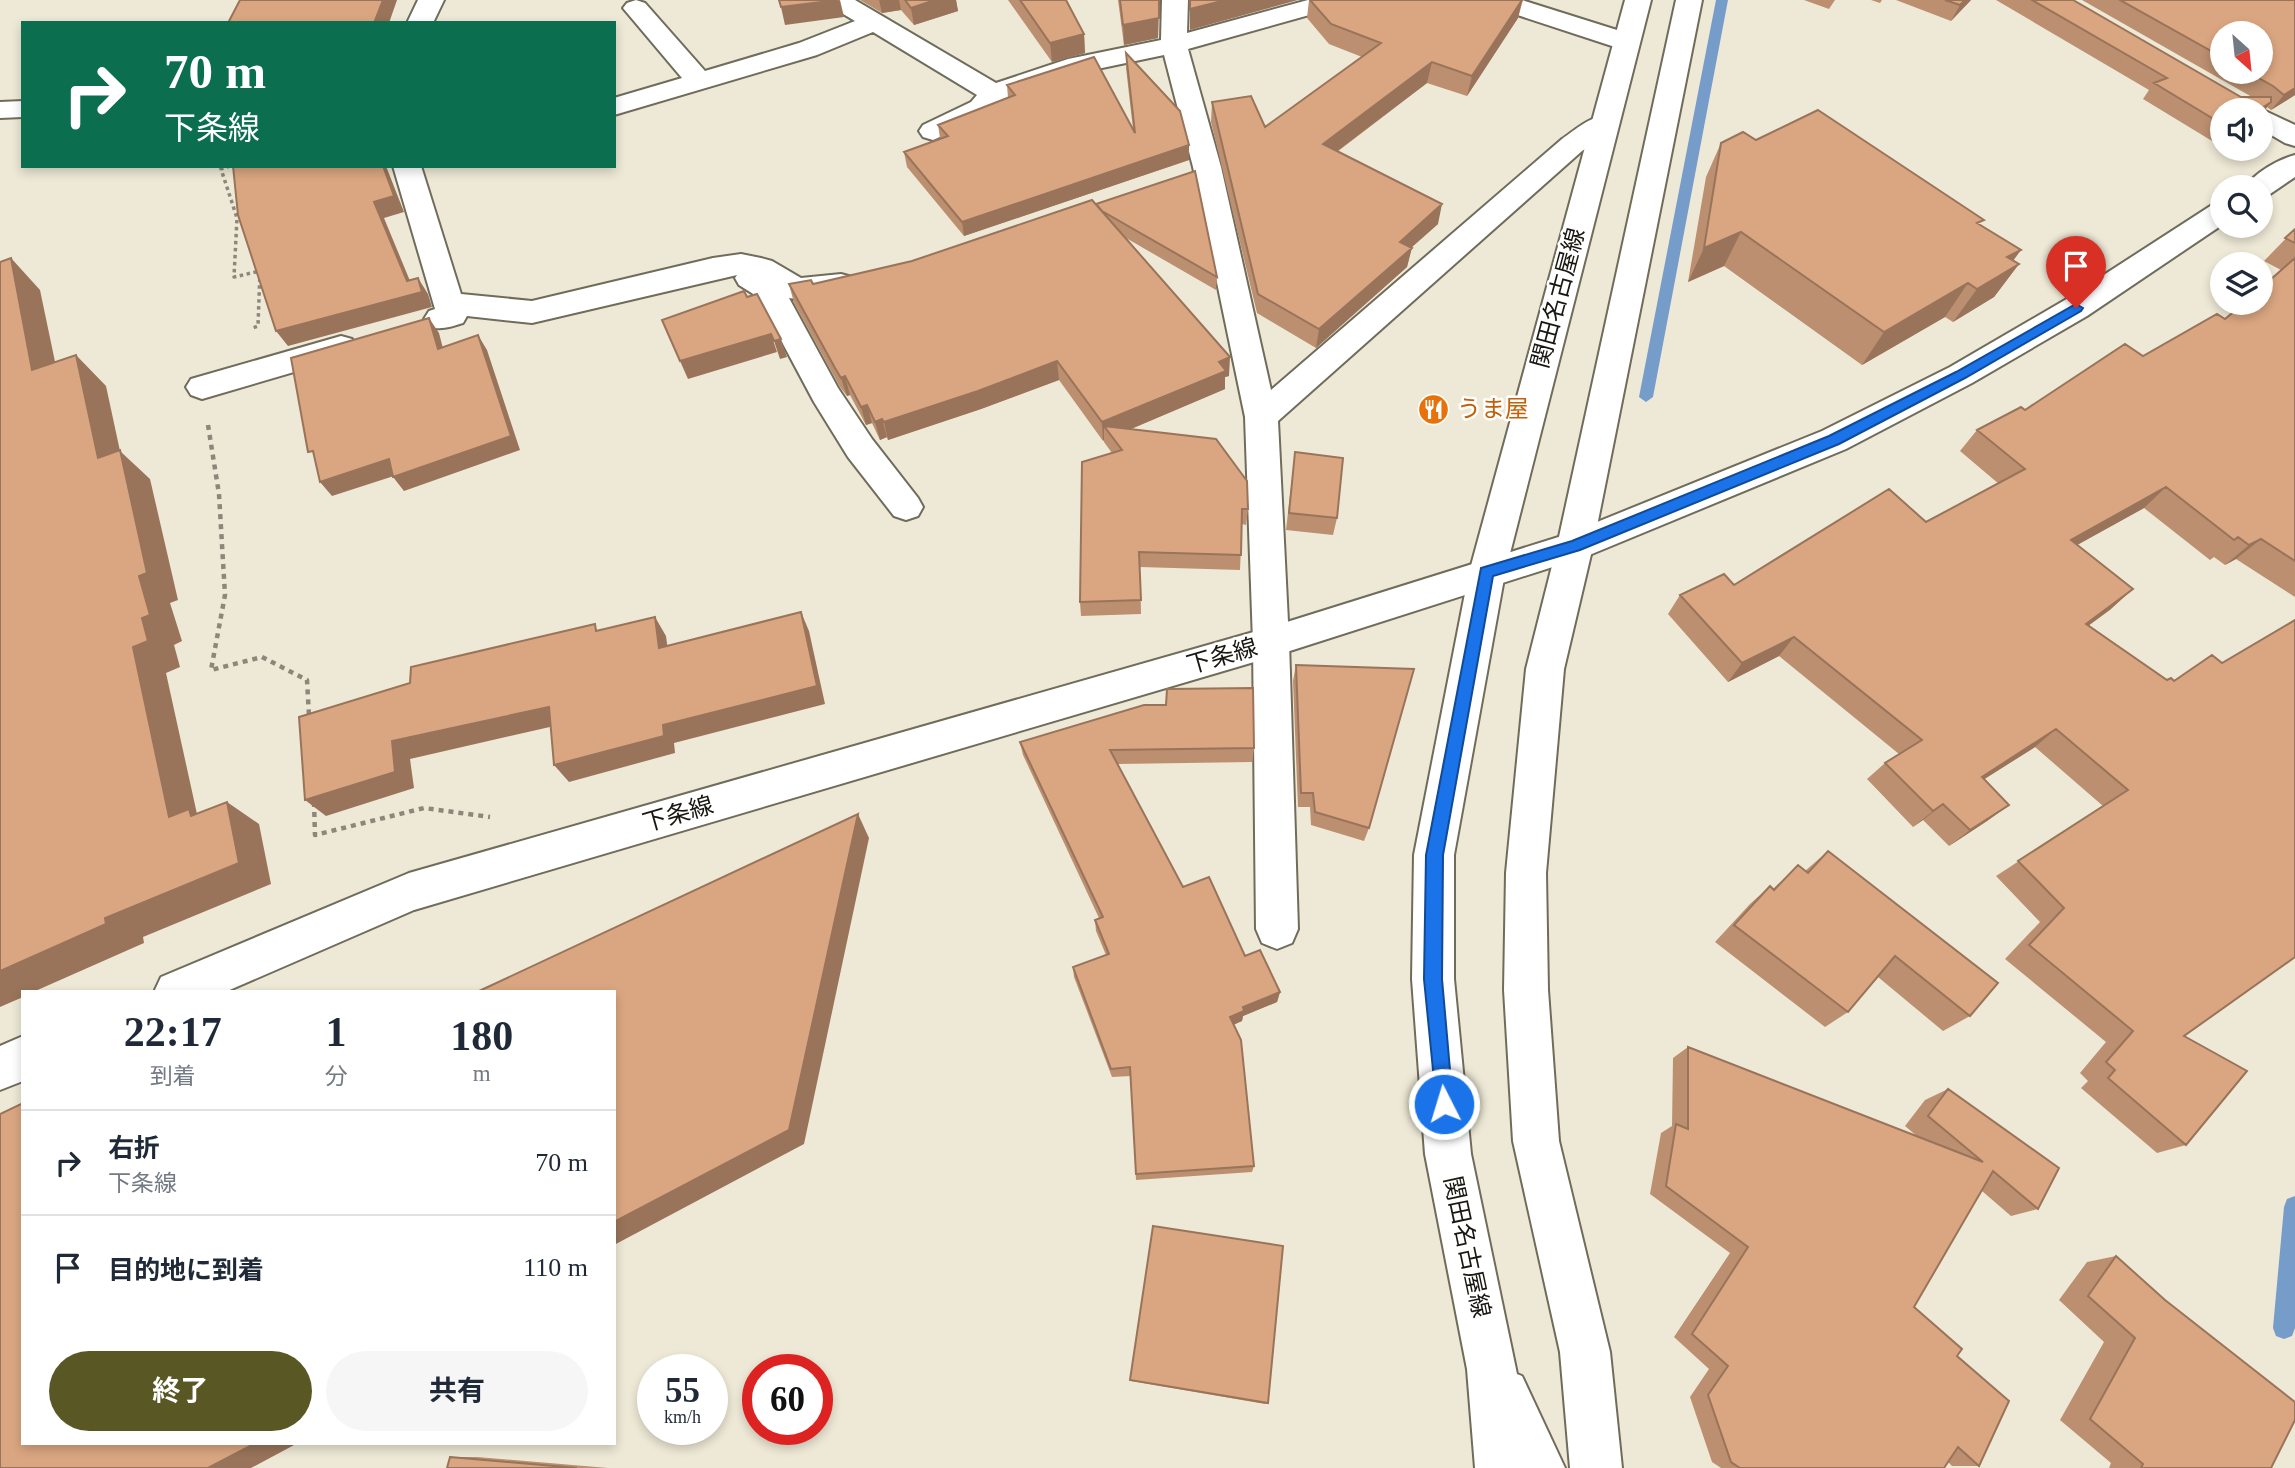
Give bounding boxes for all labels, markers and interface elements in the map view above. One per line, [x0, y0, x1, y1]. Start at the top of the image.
north arrow [2210, 21, 2273, 84]
map controls [2210, 21, 2273, 315]
text: 70 m [164, 44, 266, 99]
icon: right [49, 49, 140, 140]
button: sound [2210, 98, 2273, 161]
text: 下条線 [164, 110, 260, 146]
button: search [2210, 175, 2273, 238]
street label: 関田名古屋線 [1527, 225, 1589, 371]
pin [2046, 236, 2106, 308]
icon: arrive [2057, 247, 2095, 285]
button: layers [2210, 252, 2273, 315]
restaurant icon: うま屋 [1417, 392, 1451, 426]
place label: うま屋 [1457, 396, 1529, 422]
street label: 下条線 [1184, 634, 1260, 678]
street label: 下条線 [640, 792, 716, 836]
text: 22:17 [124, 1009, 222, 1055]
text: 1 [326, 1009, 347, 1055]
text: 180 [450, 1013, 513, 1059]
text: m [473, 1061, 491, 1086]
text: 到着 [150, 1064, 196, 1089]
text: 分 [325, 1064, 348, 1089]
position arrow [1407, 1067, 1481, 1141]
text: 右折 [108, 1134, 160, 1163]
icon: right [49, 1144, 87, 1182]
text: 70 m [535, 1148, 588, 1177]
text: 下条線 [108, 1171, 177, 1196]
street label: 関田名古屋線 [1439, 1174, 1495, 1320]
icon: arrive [49, 1249, 87, 1287]
text: 110 m [523, 1253, 588, 1282]
text: 目的地に到着 [108, 1256, 264, 1285]
button: 終了 [49, 1351, 312, 1431]
button: 共有 [326, 1351, 588, 1431]
speed limit sign: 60 [742, 1354, 833, 1445]
text: 55 [665, 1371, 700, 1410]
text: km/h [664, 1407, 701, 1427]

